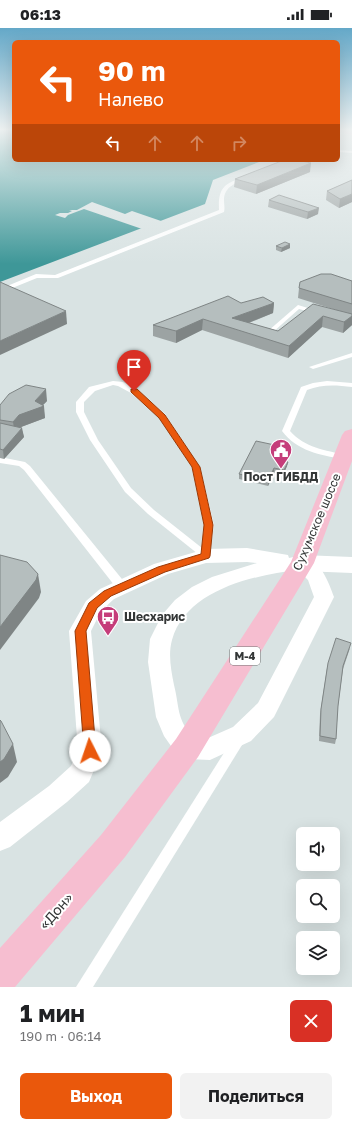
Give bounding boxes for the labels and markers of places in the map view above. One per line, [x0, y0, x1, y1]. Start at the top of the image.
pin [117, 350, 151, 391]
public building icon: Пост ГИБДД [268, 437, 294, 470]
place label: Пост ГИБДД [244, 469, 318, 484]
bus stop icon: Шесхарис [95, 604, 121, 637]
place label: Шесхарис [124, 609, 185, 624]

